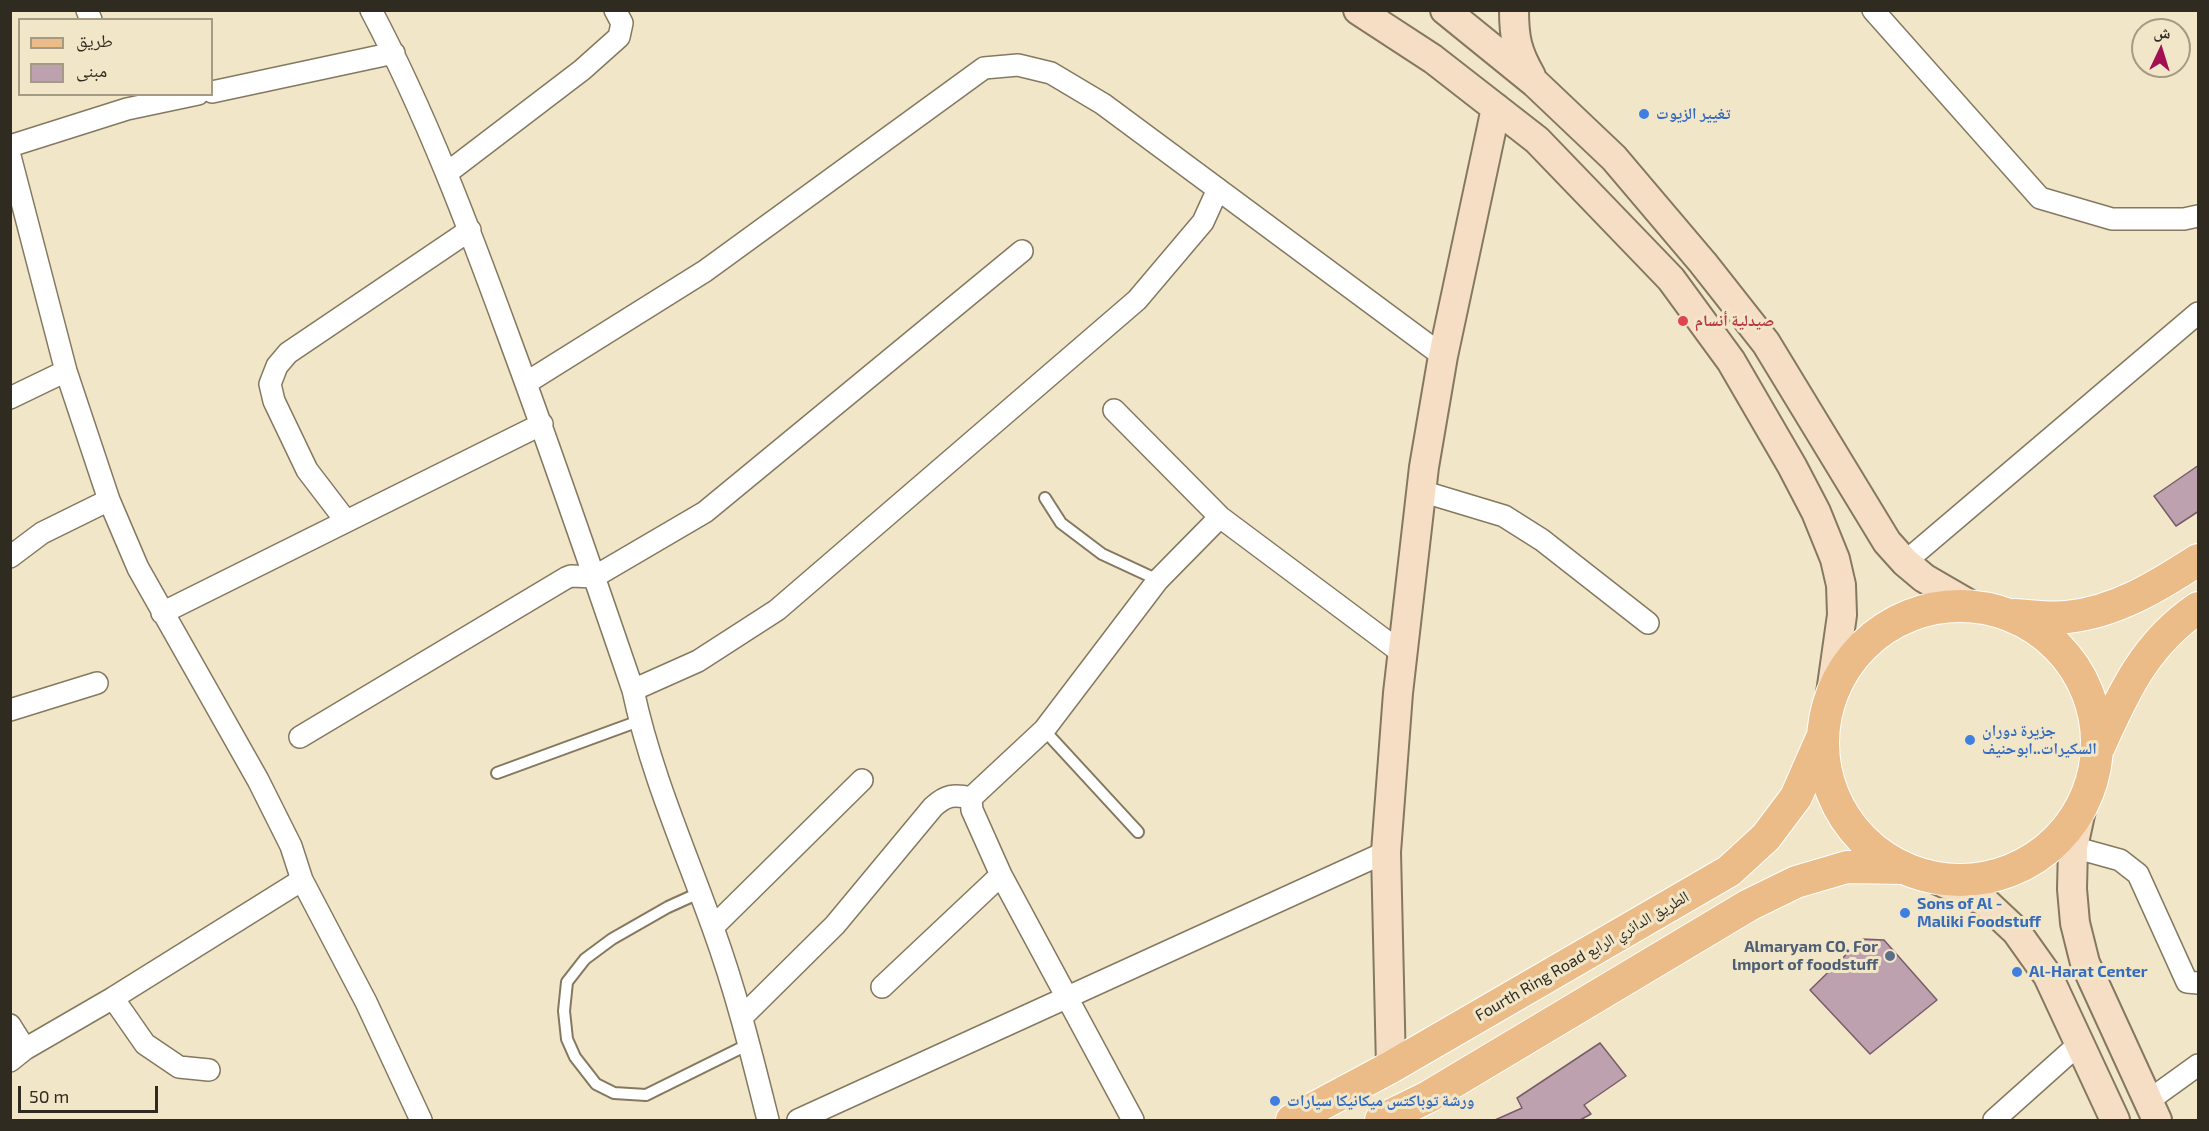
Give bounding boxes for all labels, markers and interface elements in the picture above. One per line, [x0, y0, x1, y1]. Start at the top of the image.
legend [18, 18, 213, 96]
north arrow [2131, 18, 2191, 78]
text: ش [2153, 21, 2171, 42]
text: طريق [76, 29, 113, 51]
text: مبنى [76, 59, 107, 81]
place label: تغيير الزيوت [1656, 104, 1730, 124]
marker: تغيير الزيوت [1637, 107, 1651, 121]
place label: صيدلية أنسام [1695, 311, 1774, 331]
marker: صيدلية أنسام [1676, 314, 1690, 328]
place label: جزيرة دوران السكيرات..ابوحنيف [1982, 721, 2097, 759]
marker: جزيرة دوران السكيرات..ابوحنيف [1963, 733, 1977, 747]
street label: Fourth Ring Road الطريق الدائري الرابع [1472, 887, 1692, 1025]
place label: Sons of Al - Maliki Foodstuff [1917, 894, 2041, 932]
marker: Sons of Al - Maliki Foodstuff [1898, 906, 1912, 920]
place label: Almaryam CO. For lmport of foodstuff [1732, 937, 1878, 975]
marker: Almaryam CO. For lmport of foodstuff [1883, 949, 1897, 963]
place label: Al-Harat Center [2029, 962, 2148, 982]
marker: Al-Harat Center [2010, 965, 2024, 979]
scale bar [21, 1074, 160, 1112]
text: 50 m [29, 1085, 69, 1107]
place label: ورشة توباكتس ميكانيكا سيارات [1287, 1091, 1474, 1111]
marker: ورشة توباكتس ميكانيكا سيارات [1268, 1094, 1282, 1108]

